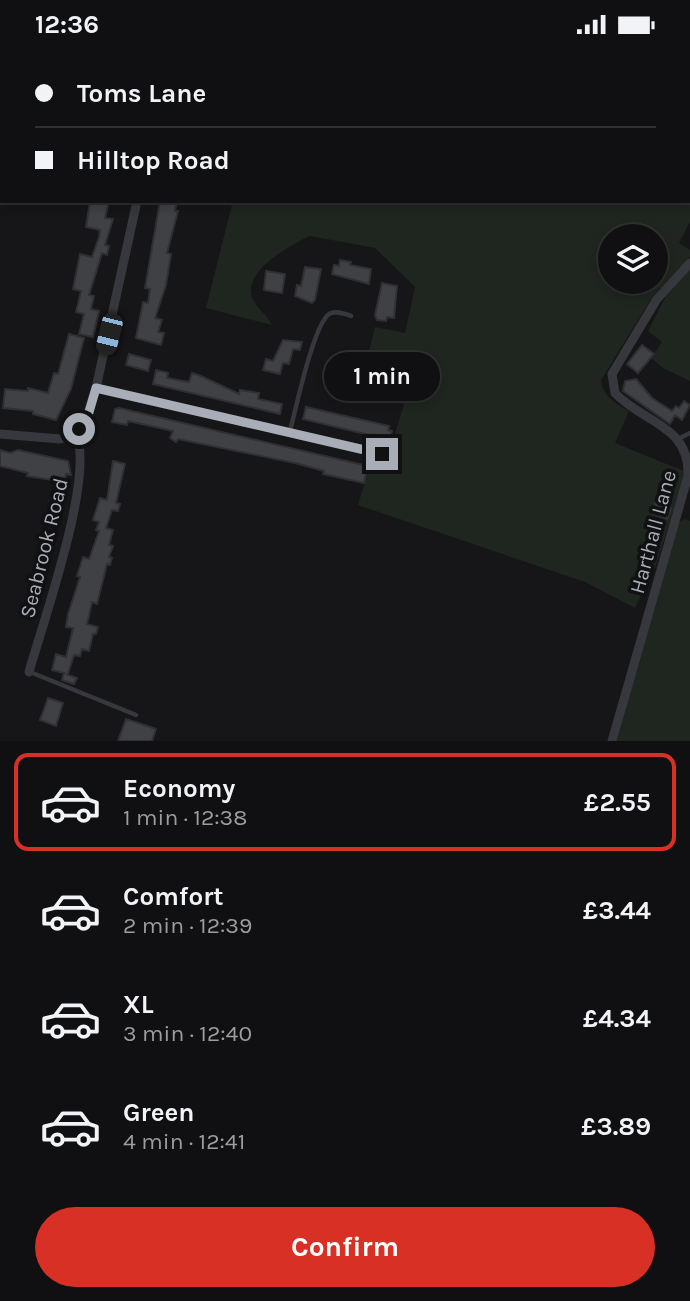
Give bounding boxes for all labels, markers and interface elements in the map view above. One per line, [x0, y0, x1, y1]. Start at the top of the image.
text: 12:36 [35, 9, 99, 40]
text: Toms Lane [77, 78, 206, 109]
text: Hilltop Road [77, 145, 230, 176]
map controls [598, 224, 668, 294]
button: layers [598, 224, 668, 294]
car [94, 311, 125, 357]
callout: 1 min [324, 353, 440, 401]
text: 1 min [353, 363, 411, 390]
route start [63, 413, 95, 445]
route end [366, 438, 398, 470]
street label: Harthall Lane [625, 468, 681, 596]
street label: Seabrook Road [15, 476, 73, 620]
icon: car [39, 771, 102, 834]
text: Economy [123, 773, 235, 804]
text: £2.55 [584, 787, 651, 818]
text: 1 min · 12:38 [123, 804, 247, 831]
icon: car [39, 879, 102, 942]
text: Comfort [123, 881, 224, 912]
text: £3.44 [583, 895, 651, 926]
text: 2 min · 12:39 [123, 912, 252, 939]
icon: car [39, 987, 102, 1050]
text: XL [123, 989, 154, 1020]
text: £4.34 [583, 1003, 651, 1034]
text: 3 min · 12:40 [123, 1020, 252, 1047]
icon: car [39, 1095, 102, 1158]
text: Green [123, 1097, 195, 1128]
text: £3.89 [581, 1111, 651, 1142]
text: 4 min · 12:41 [123, 1128, 245, 1155]
button: Confirm [35, 1207, 655, 1287]

